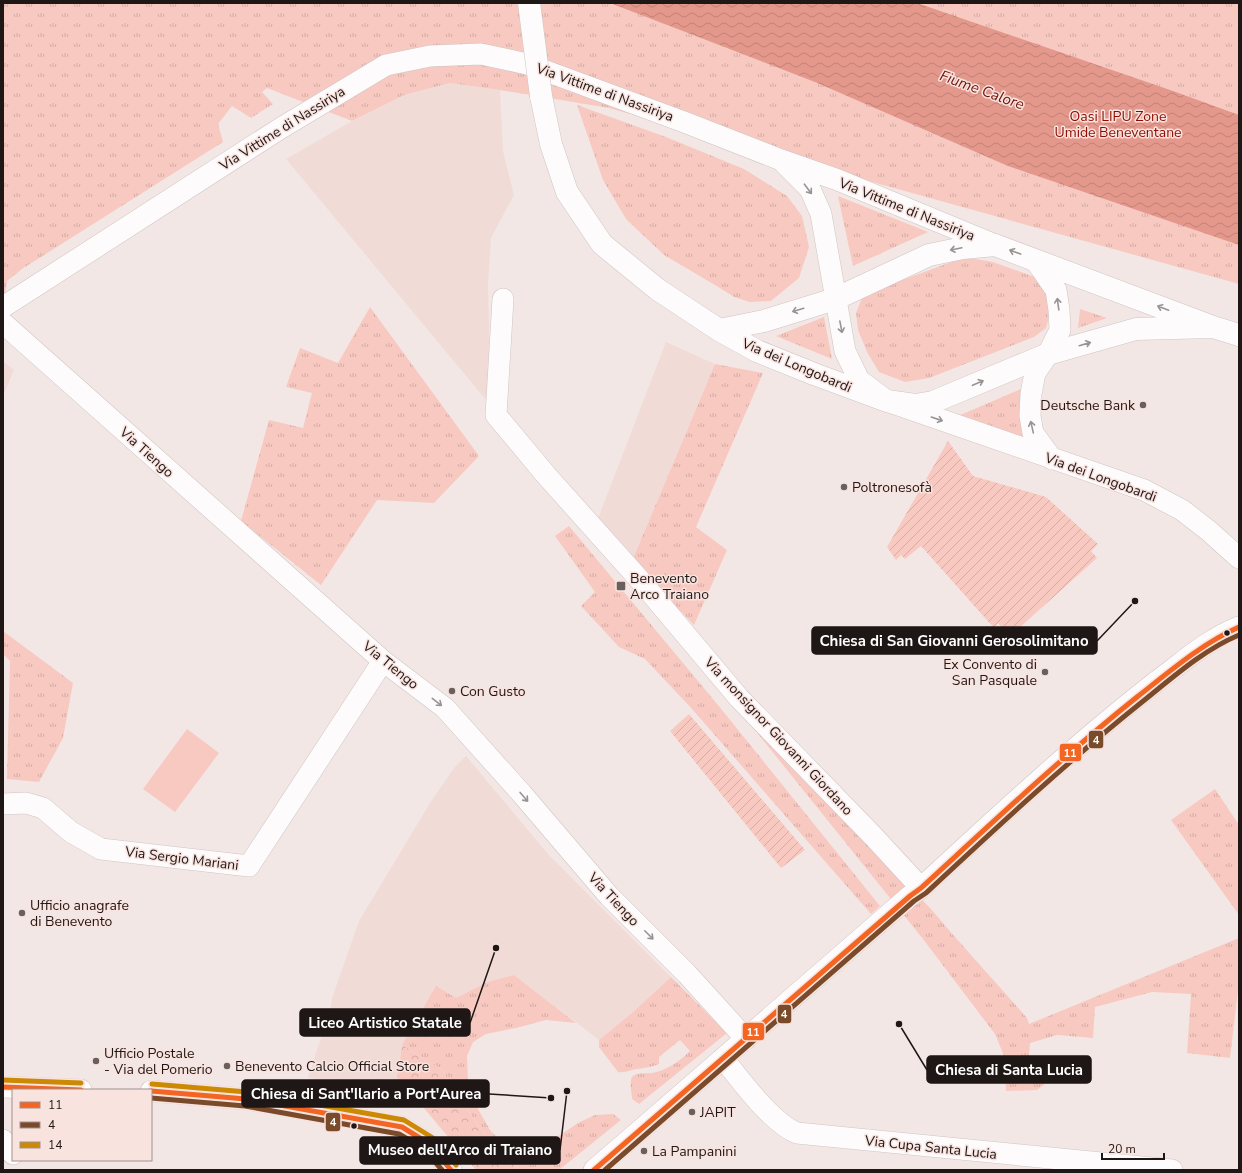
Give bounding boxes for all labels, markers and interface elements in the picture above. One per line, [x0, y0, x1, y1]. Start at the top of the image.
street label: Via Vittime di Nassiriya [533, 58, 676, 126]
water label: Fiume Calore [937, 65, 1027, 115]
street label: Via Vittime di Nassiriya [215, 82, 349, 175]
park label: Oasi LIPU Zone Umide Beneventane [1054, 107, 1182, 142]
street label: Via Vittime di Nassiriya [835, 173, 978, 245]
one-way arrow [804, 183, 812, 194]
one-way arrow [950, 246, 963, 254]
one-way arrow [1010, 248, 1022, 256]
one-way arrow [1054, 298, 1062, 311]
one-way arrow [1157, 303, 1169, 311]
one-way arrow [792, 307, 805, 314]
one-way arrow [837, 320, 845, 333]
street label: Via dei Longobardi [738, 333, 855, 397]
one-way arrow [1078, 340, 1091, 347]
one-way arrow [972, 379, 984, 386]
place label: Deutsche Bank [1040, 396, 1136, 415]
marker: Deutsche Bank [1138, 400, 1148, 410]
one-way arrow [931, 416, 944, 423]
one-way arrow [1027, 420, 1035, 433]
street label: Via Tiengo [115, 422, 178, 482]
street label: Via dei Longobardi [1041, 448, 1159, 506]
place label: Poltronesofà [852, 478, 932, 497]
marker: Poltronesofà [839, 482, 849, 492]
place label: Benevento Arco Traiano [630, 569, 709, 604]
marker: Benevento Arco Traiano [615, 580, 627, 592]
callout: Chiesa di San Giovanni Gerosolimitano [812, 627, 1097, 654]
unlabelled marker [1222, 628, 1232, 638]
text: Chiesa di San Giovanni Gerosolimitano [819, 631, 1089, 651]
street label: Via Tiengo [358, 636, 423, 694]
street label: Via monsignor Giovanni Giordano [699, 652, 857, 820]
place label: Ex Convento di San Pasquale [943, 655, 1037, 690]
marker: Ex Convento di San Pasquale [1040, 667, 1050, 677]
place label: Con Gusto [460, 682, 526, 701]
marker: Con Gusto [447, 686, 457, 696]
one-way arrow [431, 697, 442, 706]
line badge: 4 [1088, 730, 1104, 749]
text: 4 [1093, 733, 1100, 748]
line badge: 11 [1059, 743, 1082, 762]
text: 11 [1063, 746, 1077, 761]
one-way arrow [520, 792, 529, 803]
street label: Via Sergio Mariani [123, 842, 240, 875]
street label: Via Tiengo [583, 868, 644, 930]
place label: Ufficio anagrafe di Benevento [30, 896, 129, 931]
marker: Ufficio anagrafe di Benevento [17, 908, 27, 918]
one-way arrow [644, 931, 654, 940]
line badge: 4 [777, 1004, 792, 1024]
text: 4 [781, 1007, 788, 1022]
callout: Liceo Artistico Statale [300, 1009, 470, 1036]
text: Liceo Artistico Statale [308, 1013, 462, 1033]
line badge: 11 [742, 1022, 765, 1041]
text: 11 [746, 1025, 760, 1040]
place label: Ufficio Postale - Via del Pomerio [104, 1044, 213, 1079]
marker: Ufficio Postale - Via del Pomerio [91, 1056, 101, 1066]
callout: Chiesa di Santa Lucia [927, 1056, 1091, 1083]
place label: Benevento Calcio Official Store [235, 1057, 429, 1076]
text: Chiesa di Santa Lucia [935, 1060, 1083, 1080]
marker: Benevento Calcio Official Store [222, 1061, 232, 1071]
callout: Chiesa di Sant'Ilario a Port'Aurea [242, 1080, 489, 1107]
text: Chiesa di Sant'Ilario a Port'Aurea [251, 1084, 481, 1104]
legend [12, 1089, 152, 1161]
text: 11 [48, 1097, 62, 1113]
place label: JAPIT [699, 1103, 736, 1122]
marker: JAPIT [687, 1107, 697, 1117]
line badge: 4 [325, 1112, 341, 1132]
text: 4 [330, 1115, 337, 1130]
text: 4 [48, 1117, 55, 1133]
unlabelled marker [349, 1121, 359, 1131]
street label: Via Cupa Santa Lucia [863, 1131, 998, 1164]
scale bar [1102, 1135, 1164, 1161]
text: 14 [48, 1137, 62, 1153]
callout: Museo dell'Arco di Traiano [360, 1137, 560, 1164]
text: Museo dell'Arco di Traiano [368, 1140, 553, 1160]
text: 20 m [1108, 1141, 1136, 1157]
place label: La Pampanini [652, 1142, 737, 1161]
marker: La Pampanini [639, 1146, 649, 1156]

